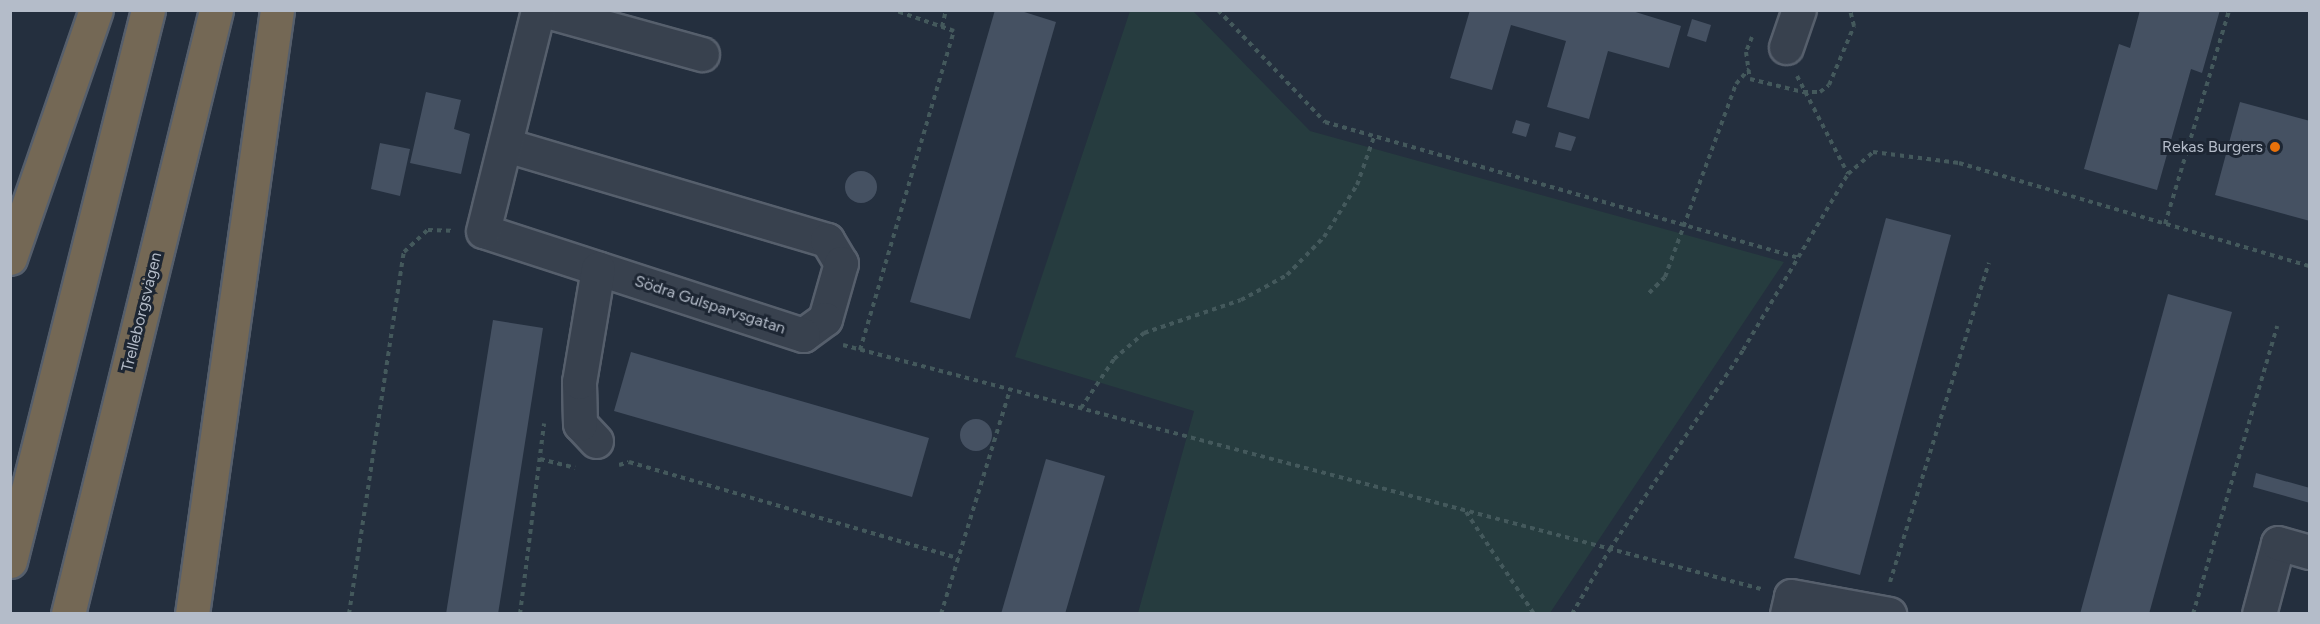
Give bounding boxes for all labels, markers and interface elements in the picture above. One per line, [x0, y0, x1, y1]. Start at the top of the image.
place label: Rekas Burgers [2162, 137, 2263, 157]
marker: Rekas Burgers [2268, 140, 2282, 154]
street label: Trelleborgsvägen [118, 250, 166, 374]
street label: Södra Gulsparvsgatan [632, 272, 788, 338]

